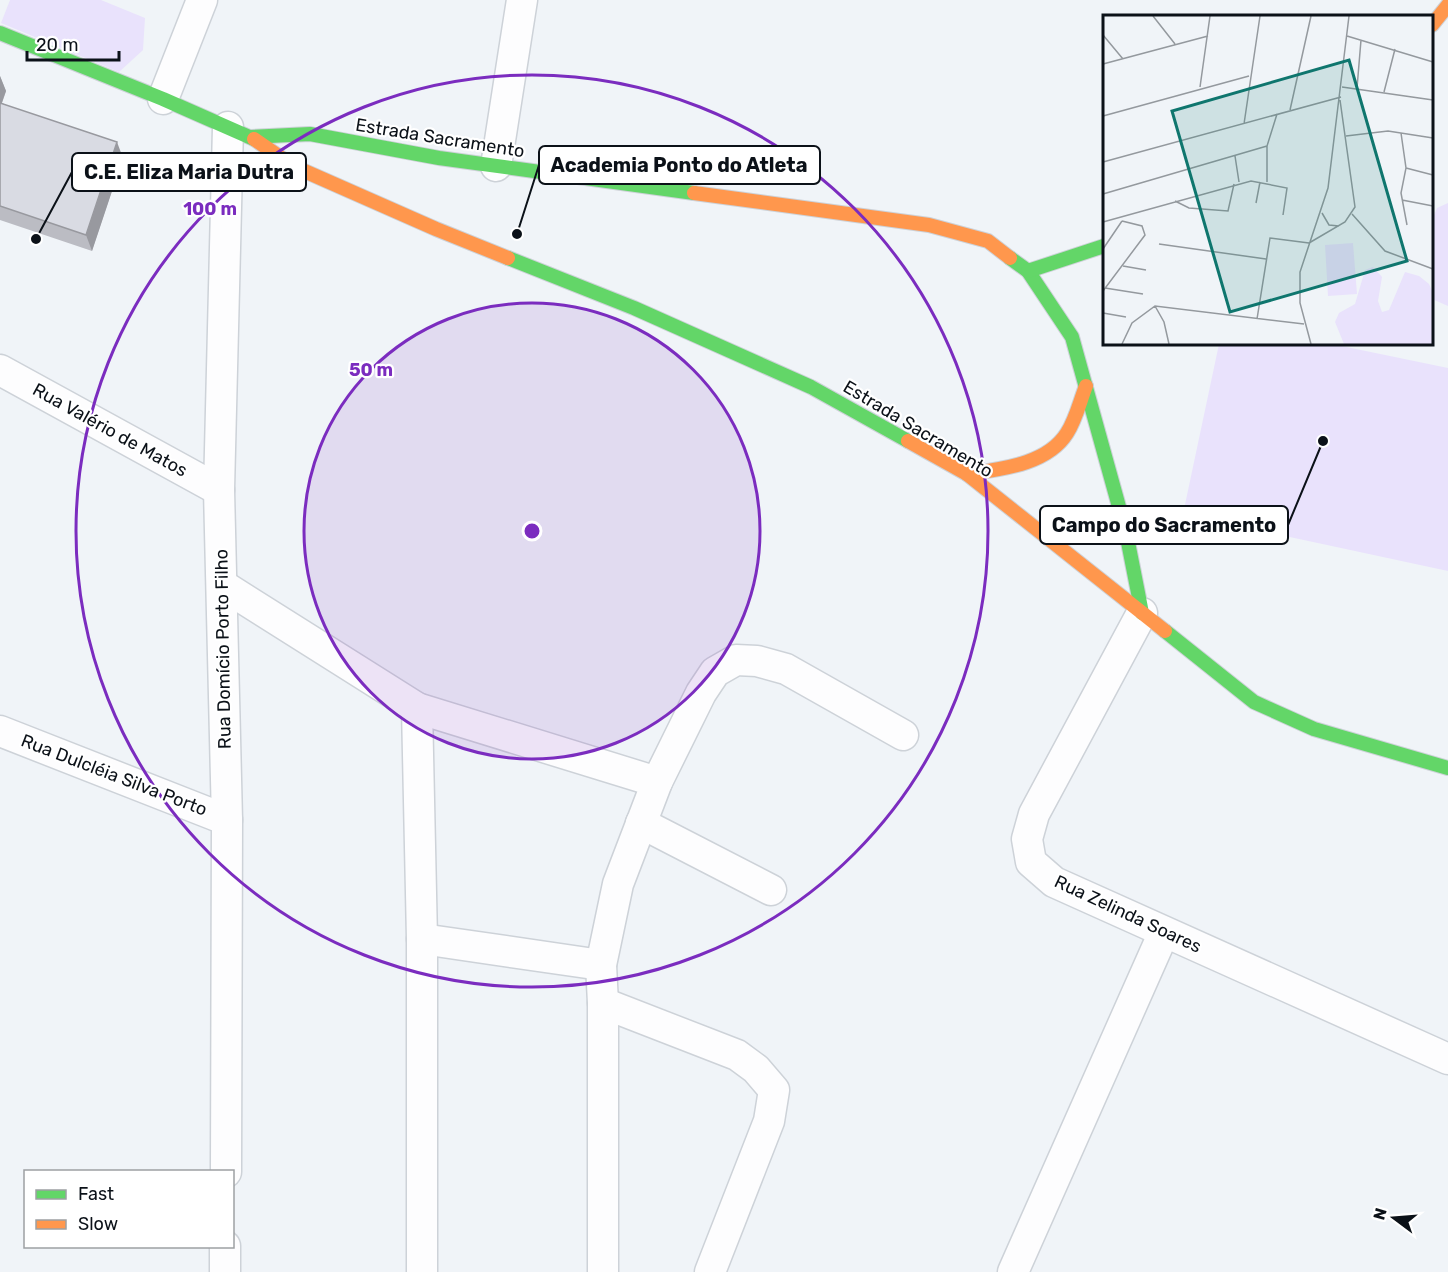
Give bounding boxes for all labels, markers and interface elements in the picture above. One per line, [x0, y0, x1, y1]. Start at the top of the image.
inset map [1103, 15, 1433, 345]
scale bar [27, 24, 118, 62]
text: 20 m [36, 34, 78, 56]
street label: Estrada Sacramento [354, 114, 526, 162]
callout: Academia Ponto do Atleta [539, 146, 820, 184]
callout: C.E. Eliza Maria Dutra [72, 153, 306, 191]
text: Academia Ponto do Atleta [551, 153, 807, 177]
text: C.E. Eliza Maria Dutra [84, 160, 294, 184]
text: 100 m [183, 198, 237, 220]
text: 50 m [349, 359, 393, 381]
street label: Estrada Sacramento [839, 376, 997, 482]
street label: Rua Valério de Matos [29, 378, 191, 482]
callout: Campo do Sacramento [1040, 506, 1288, 544]
text: Campo do Sacramento [1052, 513, 1276, 537]
centre of rings [522, 521, 542, 541]
street label: Rua Domício Porto Filho [210, 549, 236, 749]
street label: Rua Dulcléia Silva Porto [18, 729, 210, 821]
street label: Rua Zelinda Soares [1051, 870, 1205, 958]
legend [24, 1170, 234, 1248]
text: Fast [78, 1183, 114, 1205]
north arrow [1364, 1188, 1424, 1248]
text: N [1369, 1206, 1391, 1222]
text: Slow [78, 1213, 118, 1235]

